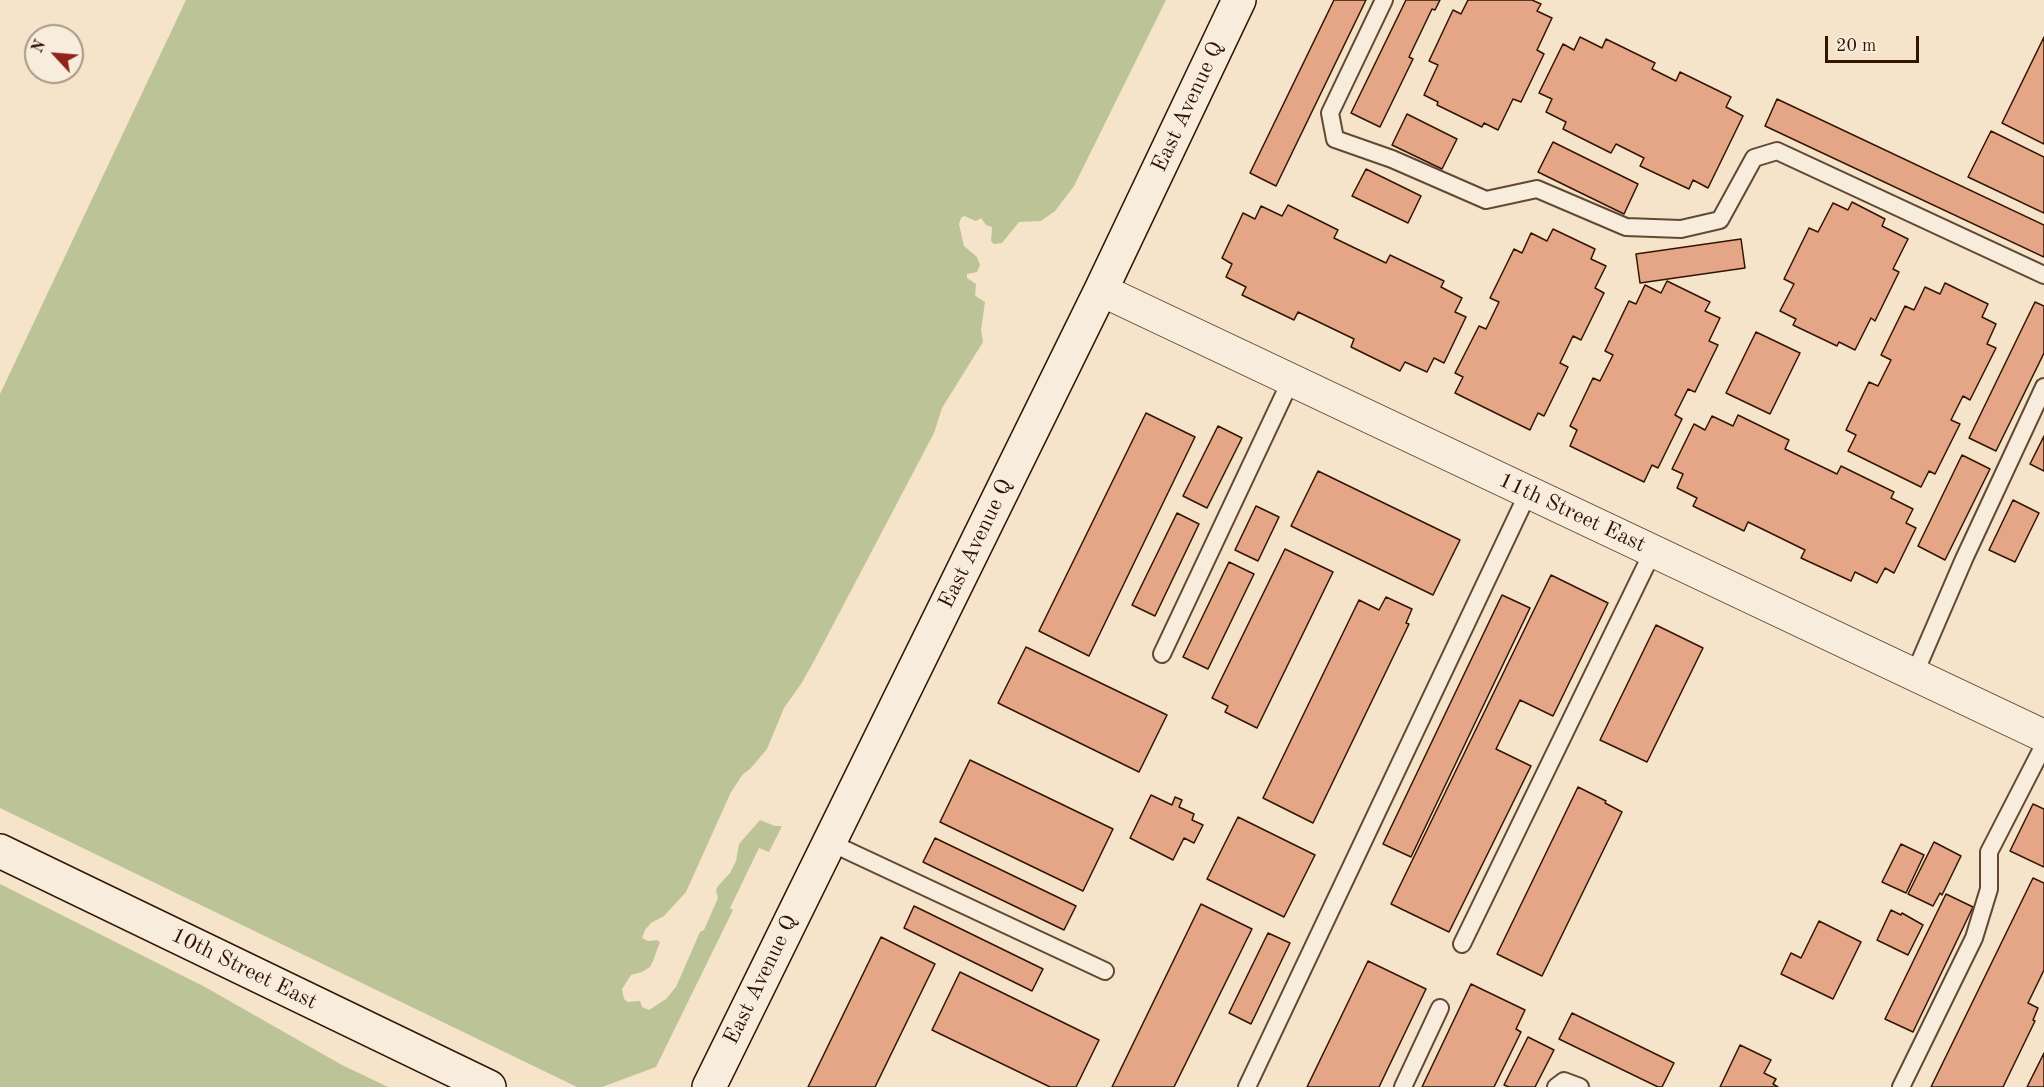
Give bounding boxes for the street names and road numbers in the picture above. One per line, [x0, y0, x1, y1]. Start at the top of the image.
street label: East Avenue Q [1146, 38, 1230, 176]
street label: 11th Street East [1494, 467, 1650, 559]
street label: East Avenue Q [933, 475, 1019, 613]
street label: East Avenue Q [718, 911, 804, 1049]
street label: 10th Street East [167, 922, 321, 1016]

